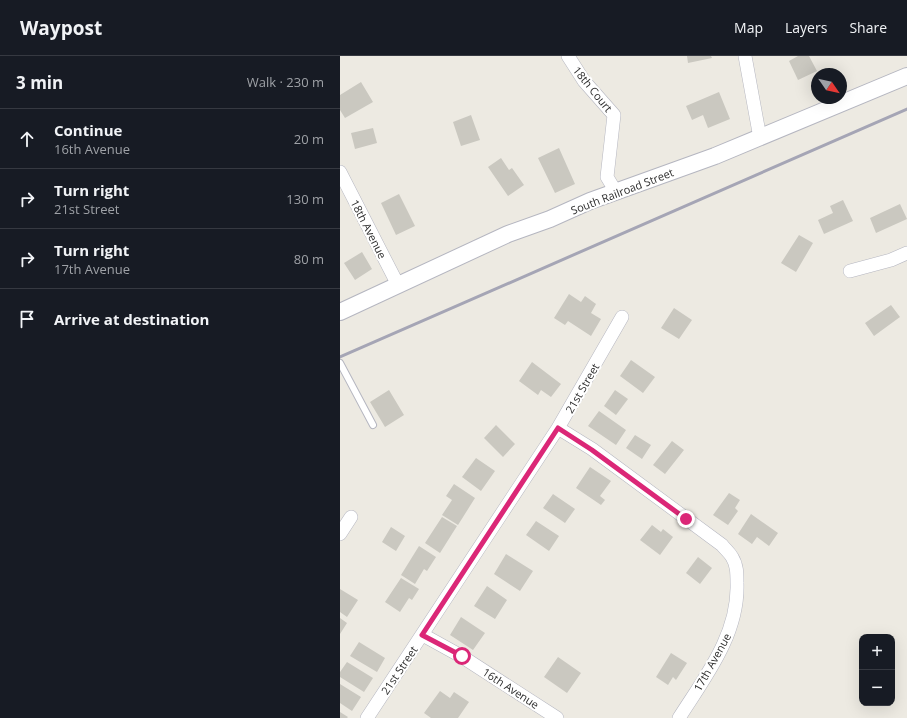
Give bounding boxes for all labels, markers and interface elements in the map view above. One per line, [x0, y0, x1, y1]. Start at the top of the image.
text: Waypost [20, 15, 102, 41]
text: Map [734, 18, 763, 37]
text: Layers [785, 18, 827, 37]
text: Share [849, 18, 887, 37]
street label: 18th Court [570, 63, 616, 115]
north arrow [811, 68, 847, 104]
text: 3 min [16, 71, 63, 94]
text: Walk · 230 m [247, 73, 324, 91]
text: Continue [54, 120, 122, 140]
icon: ahead [16, 128, 38, 150]
text: 20 m [294, 130, 324, 148]
text: 16th Avenue [54, 140, 130, 158]
street label: South Railroad Street [568, 164, 676, 218]
text: Turn right [54, 180, 129, 200]
icon: right [16, 188, 38, 210]
text: 130 m [286, 190, 324, 208]
street label: 18th Avenue [348, 197, 390, 261]
text: 21st Street [54, 200, 119, 218]
text: Turn right [54, 240, 129, 260]
icon: right [16, 248, 38, 270]
text: 80 m [294, 250, 324, 268]
text: 17th Avenue [54, 260, 130, 278]
icon: arrive [16, 308, 38, 330]
text: Arrive at destination [54, 309, 209, 329]
street label: 21st Street [562, 360, 602, 416]
route end [677, 510, 695, 528]
street label: 17th Avenue [690, 630, 734, 694]
map controls [859, 634, 895, 706]
button: + [859, 634, 895, 670]
street label: 21st Street [377, 643, 421, 697]
route start [453, 647, 471, 665]
street label: 16th Avenue [480, 664, 542, 712]
button: − [859, 670, 895, 706]

